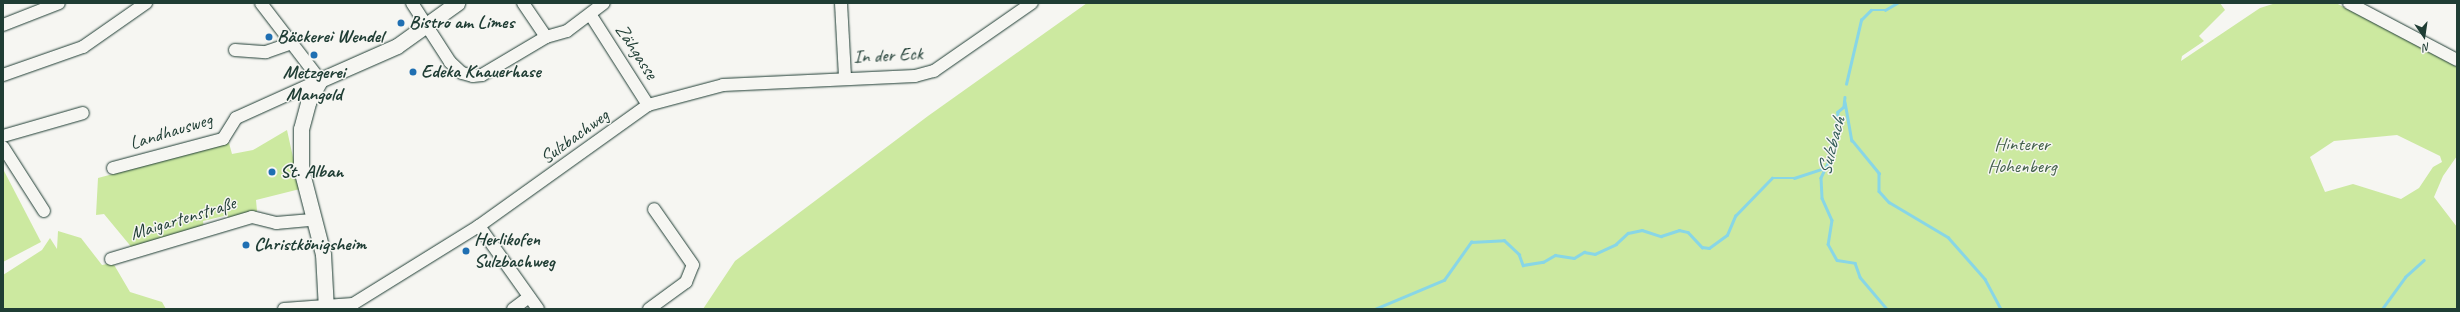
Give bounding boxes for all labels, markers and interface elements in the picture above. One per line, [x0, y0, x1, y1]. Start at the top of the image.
place label: Bistro am Limes [409, 12, 514, 34]
north arrow [2404, 16, 2444, 56]
marker: Bistro am Limes [396, 18, 406, 28]
street label: Zähgasse [610, 20, 662, 84]
place label: Bäckerei Wendel [277, 26, 383, 48]
marker: Bäckerei Wendel [264, 32, 274, 42]
text: N [2422, 40, 2432, 55]
street label: In der Eck [853, 43, 923, 69]
marker: Metzgerei Mangold [309, 50, 319, 60]
place label: Edeka Knauerhase [421, 61, 541, 83]
place label: Metzgerei Mangold [283, 62, 345, 106]
marker: Edeka Knauerhase [408, 67, 418, 77]
street label: Sulzbachweg [536, 104, 614, 170]
street label: Landhausweg [127, 109, 215, 155]
water label: Sulzbach [1812, 114, 1850, 178]
park label: Hinterer Hohenberg [1988, 134, 2056, 178]
place label: St. Alban [280, 161, 343, 183]
marker: St. Alban [267, 167, 277, 177]
street label: Maigartenstraße [128, 192, 238, 246]
place label: Herlikofen Sulzbachweg [474, 229, 555, 273]
place label: Christkönigsheim [254, 234, 366, 256]
marker: Christkönigsheim [241, 240, 251, 250]
marker: Herlikofen Sulzbachweg [461, 246, 471, 256]

